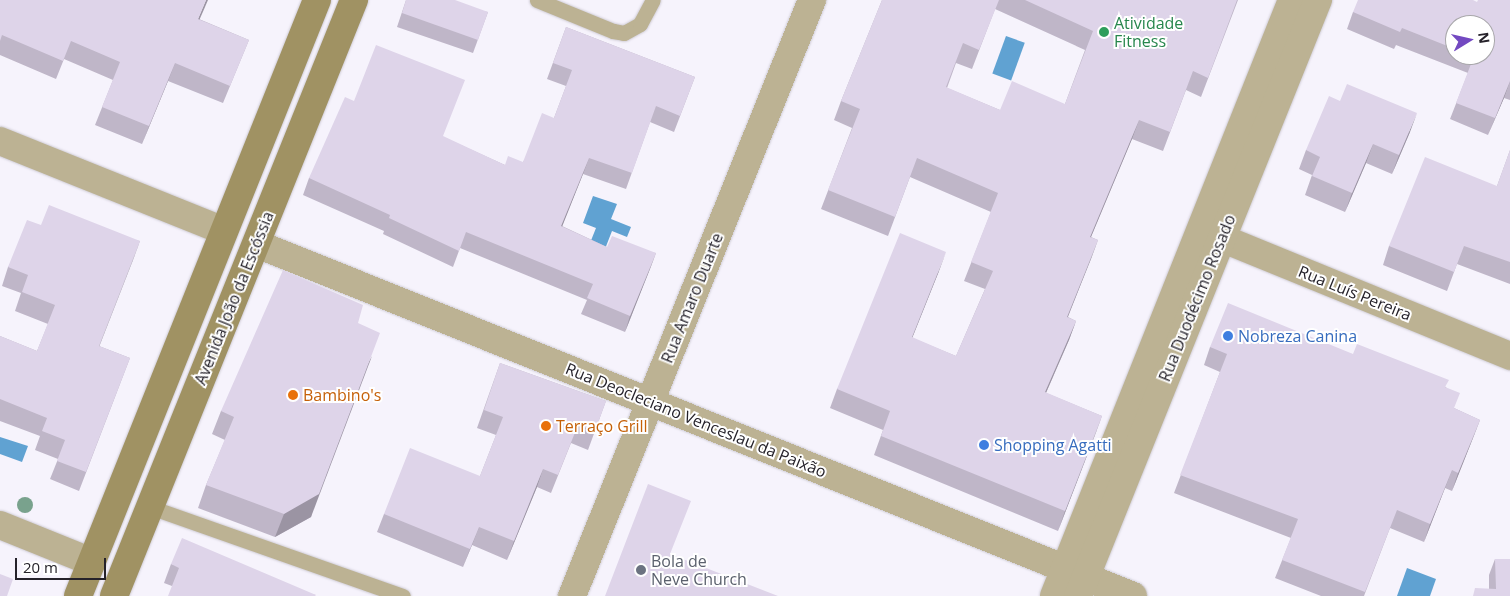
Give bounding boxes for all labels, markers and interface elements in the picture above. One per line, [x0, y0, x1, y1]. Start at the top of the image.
place label: Atividade Fitness [1114, 13, 1183, 51]
north arrow [1445, 15, 1495, 65]
marker: Atividade Fitness [1098, 26, 1110, 38]
text: N [1474, 31, 1495, 45]
street label: Avenida João da Escóssia [190, 209, 278, 387]
street label: Rua Duodécimo Rosado [1155, 212, 1239, 384]
street label: Rua Amaro Duarte [657, 230, 727, 366]
street label: Rua Luís Pereira [1296, 262, 1414, 324]
place label: Nobreza Canina [1238, 326, 1357, 346]
marker: Nobreza Canina [1222, 330, 1234, 342]
street label: Rua Deocleciano Venceslau da Paixão [563, 359, 829, 481]
place label: Bambino's [303, 385, 381, 405]
marker: Bambino's [287, 389, 299, 401]
place label: Terraço Grill [556, 416, 648, 436]
marker: Terraço Grill [540, 420, 552, 432]
place label: Shopping Agatti [994, 435, 1112, 455]
marker: Shopping Agatti [978, 439, 990, 451]
scale bar [18, 548, 109, 580]
place label: Bola de Neve Church [651, 551, 747, 589]
text: 20 m [23, 557, 58, 577]
marker: Bola de Neve Church [635, 564, 647, 576]

